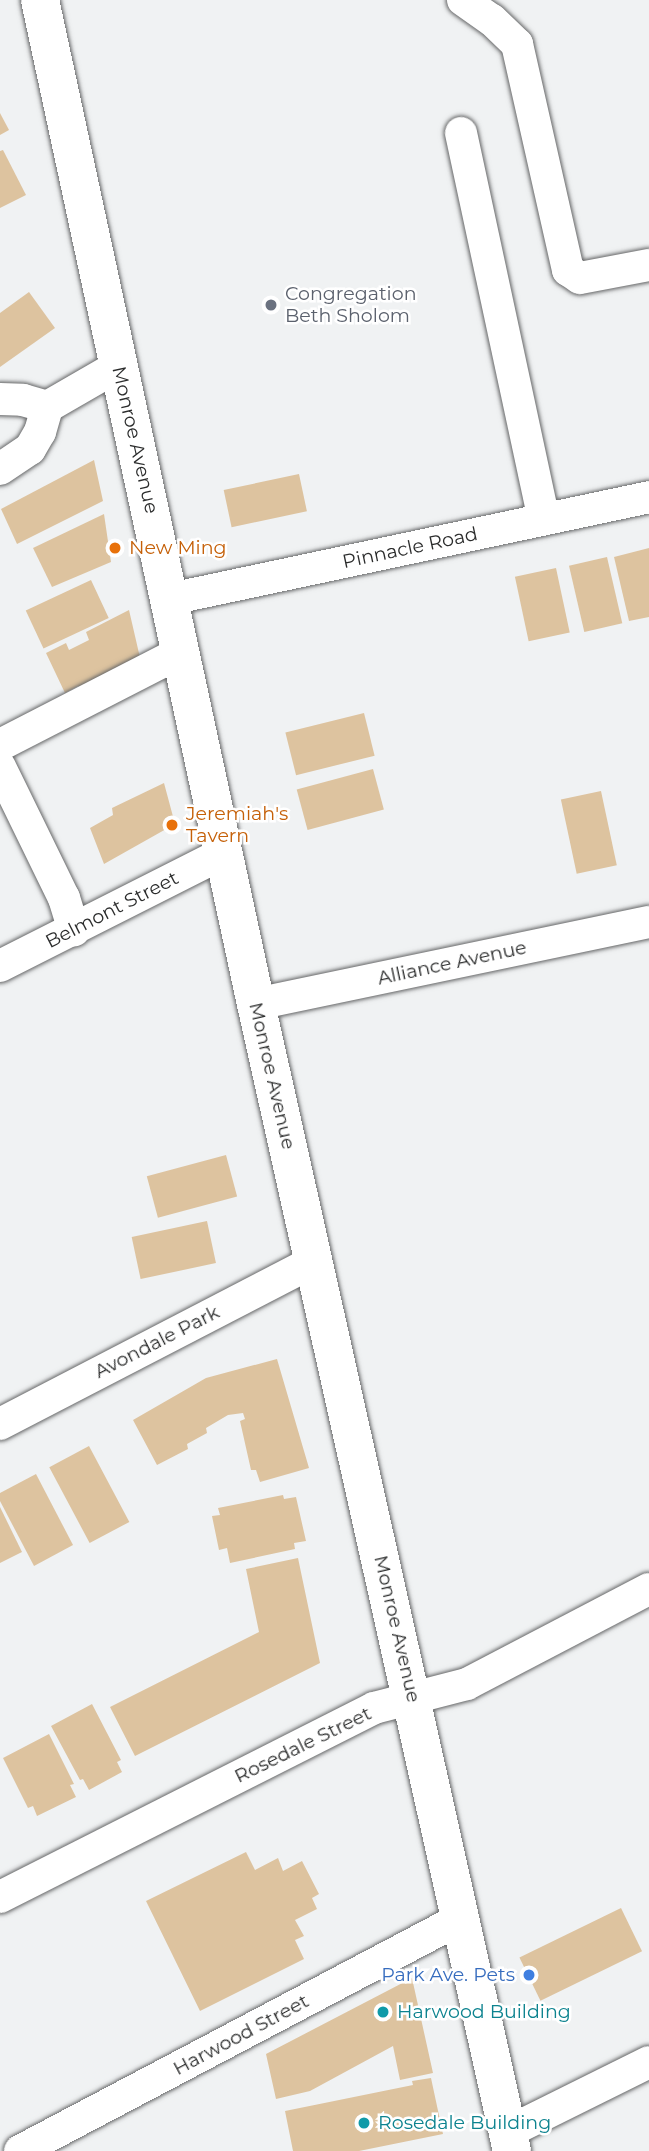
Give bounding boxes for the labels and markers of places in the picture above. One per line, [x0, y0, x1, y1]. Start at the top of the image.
place label: Congregation Beth Sholom [285, 283, 416, 327]
marker: Congregation Beth Sholom [263, 297, 279, 313]
place label: New Ming [129, 537, 227, 559]
marker: New Ming [107, 540, 123, 556]
place label: Jeremiah's Tavern [186, 803, 288, 847]
marker: Jeremiah's Tavern [164, 817, 180, 833]
place label: Park Ave. Pets [381, 1964, 515, 1986]
marker: Park Ave. Pets [521, 1967, 537, 1983]
place label: Harwood Building [397, 2001, 571, 2023]
marker: Harwood Building [375, 2004, 391, 2020]
place label: Rosedale Building [378, 2112, 551, 2134]
marker: Rosedale Building [356, 2115, 372, 2131]

